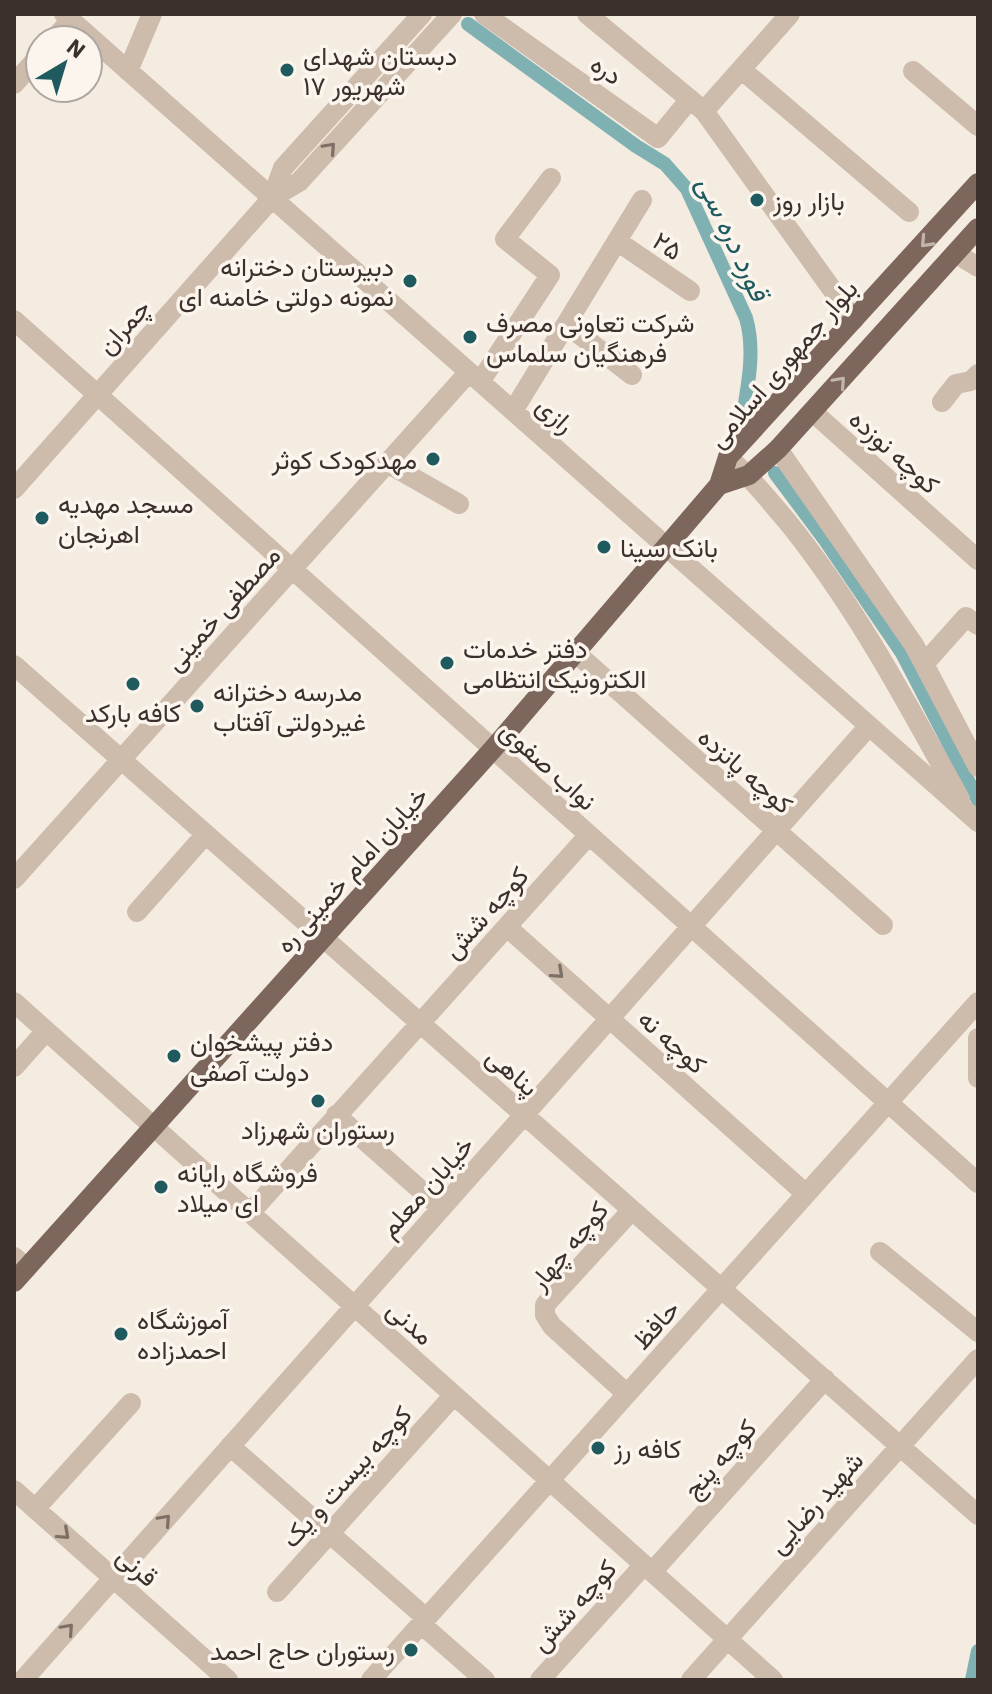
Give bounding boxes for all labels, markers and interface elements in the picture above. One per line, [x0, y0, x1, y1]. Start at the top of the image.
north arrow [24, 24, 104, 104]
text: N [61, 32, 92, 64]
place label: دبستان شهدای ۱۷ شهریور [303, 38, 457, 102]
street label: دره [584, 46, 630, 92]
marker: دبستان شهدای ۱۷ شهریور [278, 61, 296, 79]
one-way arrow [321, 142, 335, 157]
water label: قورد دره سی [689, 170, 780, 308]
place label: بازار روز [772, 183, 845, 217]
marker: بازار روز [748, 191, 766, 209]
street label: ۲۵ [646, 223, 690, 267]
one-way arrow [921, 232, 936, 247]
place label: دبیرستان دخترانه نمونه دولتی خامنه ای [178, 249, 394, 313]
marker: دبیرستان دخترانه نمونه دولتی خامنه ای [401, 272, 419, 290]
street label: بلوار جمهوری اسلامی [700, 272, 864, 454]
street label: چمران [89, 291, 159, 363]
place label: شرکت تعاونی مصرف فرهنگیان سلماس [486, 305, 695, 369]
marker: شرکت تعاونی مصرف فرهنگیان سلماس [461, 328, 479, 346]
one-way arrow [831, 377, 845, 392]
street label: رازی [530, 388, 582, 440]
street label: کوچه نوزده [841, 401, 947, 502]
place label: مهدکودک کوثر [270, 442, 417, 476]
marker: مهدکودک کوثر [424, 450, 442, 468]
place label: مسجد مهدیه اهرنجان [58, 486, 194, 550]
marker: مسجد مهدیه اهرنجان [33, 509, 51, 527]
place label: بانک سینا [620, 530, 718, 564]
street label: مصطفی خمینی [157, 538, 287, 678]
marker: بانک سینا [595, 538, 613, 556]
place label: دفتر خدمات الکترونیک انتظامی [463, 631, 646, 695]
marker: دفتر خدمات الکترونیک انتظامی [438, 654, 456, 672]
place label: مدرسه دخترانه غیردولتی آفتاب [213, 674, 366, 738]
marker: کافه بارکد [124, 675, 142, 693]
place label: کافه بارکد [85, 695, 181, 729]
marker: مدرسه دخترانه غیردولتی آفتاب [188, 697, 206, 715]
street label: نواب صفوی [494, 713, 604, 817]
street label: کوچه پانزده [690, 719, 801, 822]
street label: خیابان امام خمینی ره [267, 779, 436, 960]
street label: کوچه شش [435, 859, 537, 967]
one-way arrow [548, 963, 563, 978]
street label: کوچه نه [630, 1001, 714, 1082]
place label: دفتر پیشخوان دولت آصفی [190, 1024, 333, 1088]
street label: پناهی [478, 1039, 546, 1105]
marker: دفتر پیشخوان دولت آصفی [165, 1047, 183, 1065]
marker: رستوران شهرزاد [309, 1092, 327, 1110]
place label: رستوران شهرزاد [241, 1112, 395, 1146]
street label: خیابان معلم [371, 1128, 481, 1245]
place label: فروشگاه رایانه ای میلاد [177, 1155, 318, 1219]
marker: فروشگاه رایانه ای میلاد [152, 1178, 170, 1196]
street label: کوچه چهار [520, 1193, 617, 1299]
street label: مدنی [380, 1292, 442, 1352]
street label: حافظ [624, 1292, 686, 1356]
place label: آموزشگاه احمدزاده [137, 1302, 230, 1366]
marker: آموزشگاه احمدزاده [112, 1325, 130, 1343]
street label: کوچه بیست و یک [273, 1398, 420, 1556]
street label: کوچه پنج [675, 1411, 765, 1506]
place label: کافه رز [613, 1431, 681, 1465]
marker: کافه رز [589, 1439, 607, 1457]
street label: شهید رضایی [760, 1444, 870, 1560]
one-way arrow [155, 1514, 169, 1529]
one-way arrow [54, 1524, 69, 1539]
street label: قرنی [110, 1538, 166, 1594]
street label: کوچه شش [523, 1552, 625, 1660]
one-way arrow [58, 1624, 73, 1639]
place label: رستوران حاج احمد [210, 1633, 395, 1669]
marker: رستوران حاج احمد [402, 1641, 420, 1659]

